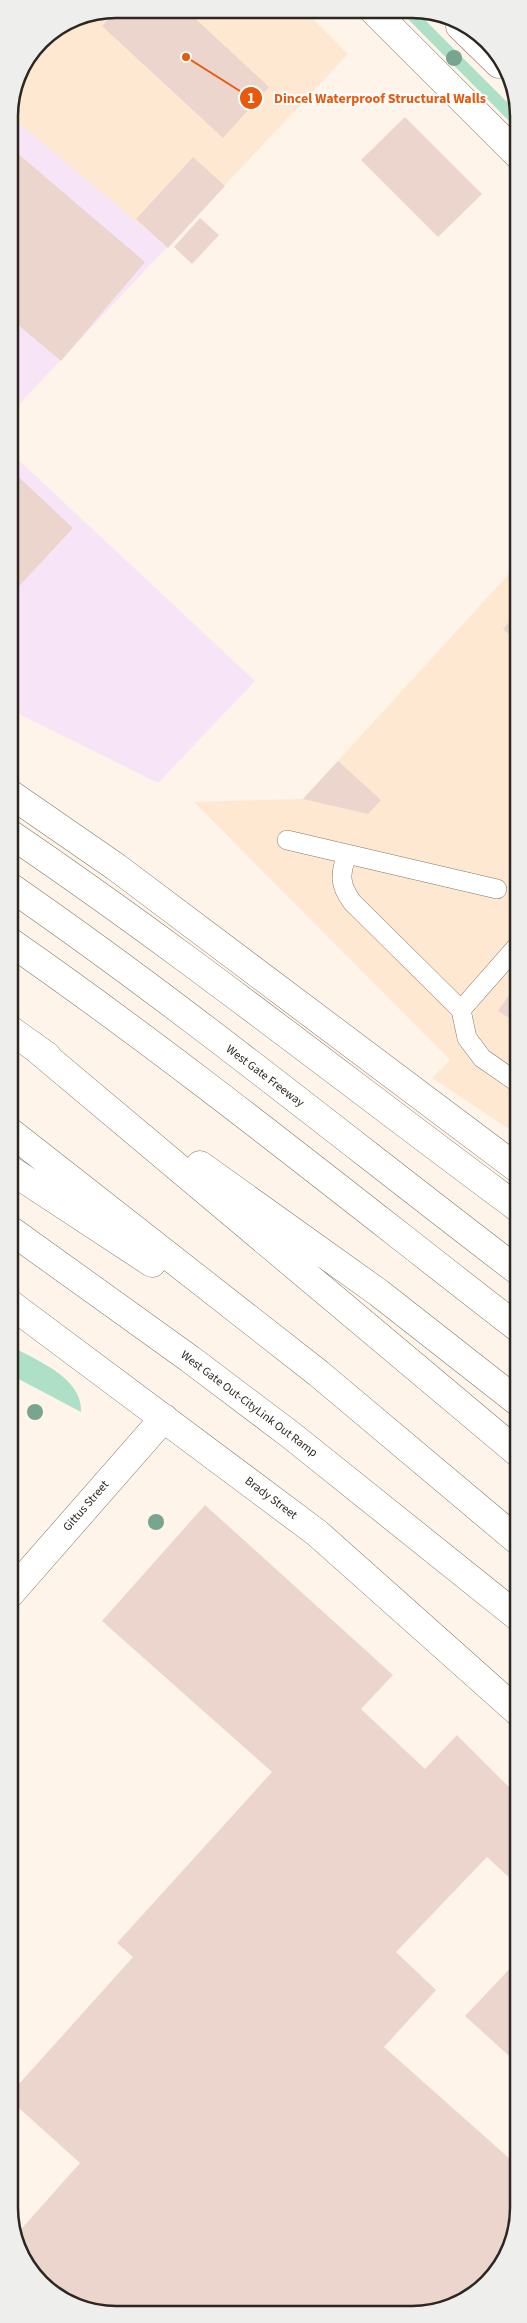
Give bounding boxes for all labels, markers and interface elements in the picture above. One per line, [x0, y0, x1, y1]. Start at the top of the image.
callout: Dincel Waterproof Structural Walls [239, 83, 496, 112]
text: 1 [247, 88, 255, 109]
text: Dincel Waterproof Structural Walls [274, 89, 486, 109]
street label: West Gate Freeway [222, 1041, 308, 1111]
street label: West Gate Out-CityLink Out Ramp [177, 1347, 321, 1461]
street label: Brady Street [241, 1473, 301, 1523]
street label: Gittus Street [59, 1477, 113, 1535]

